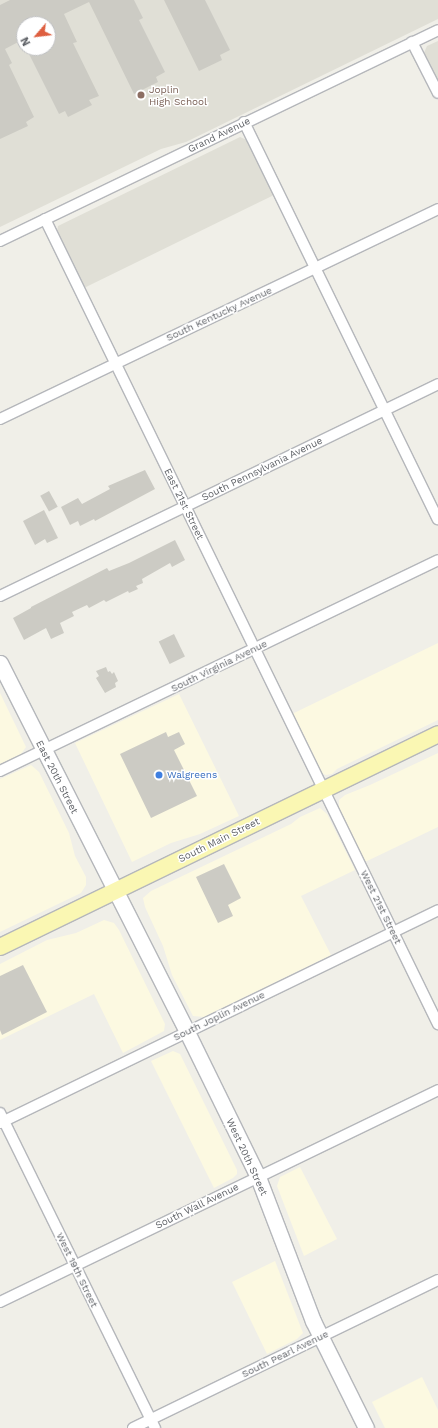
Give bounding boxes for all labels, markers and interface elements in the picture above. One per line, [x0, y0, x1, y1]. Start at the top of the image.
north arrow [16, 16, 56, 56]
text: N [18, 35, 33, 48]
place label: Joplin High School [149, 83, 207, 106]
marker: Joplin High School [136, 90, 146, 100]
street label: Grand Avenue [186, 115, 252, 155]
street label: South Kentucky Avenue [164, 284, 274, 344]
street label: South Pennsylvania Avenue [199, 434, 325, 504]
street label: East 21st Street [162, 466, 206, 542]
street label: South Virginia Avenue [168, 637, 270, 695]
street label: East 20th Street [33, 738, 81, 816]
place label: Walgreens [167, 769, 217, 781]
marker: Walgreens [154, 770, 164, 780]
street label: South Main Street [176, 815, 262, 865]
street label: West 21st Street [358, 868, 404, 946]
street label: South Joplin Avenue [171, 988, 267, 1044]
street label: West 20th Street [224, 1116, 270, 1198]
street label: South Wall Avenue [153, 1180, 241, 1232]
street label: West 19th Street [54, 1231, 100, 1309]
street label: South Pearl Avenue [239, 1328, 331, 1380]

